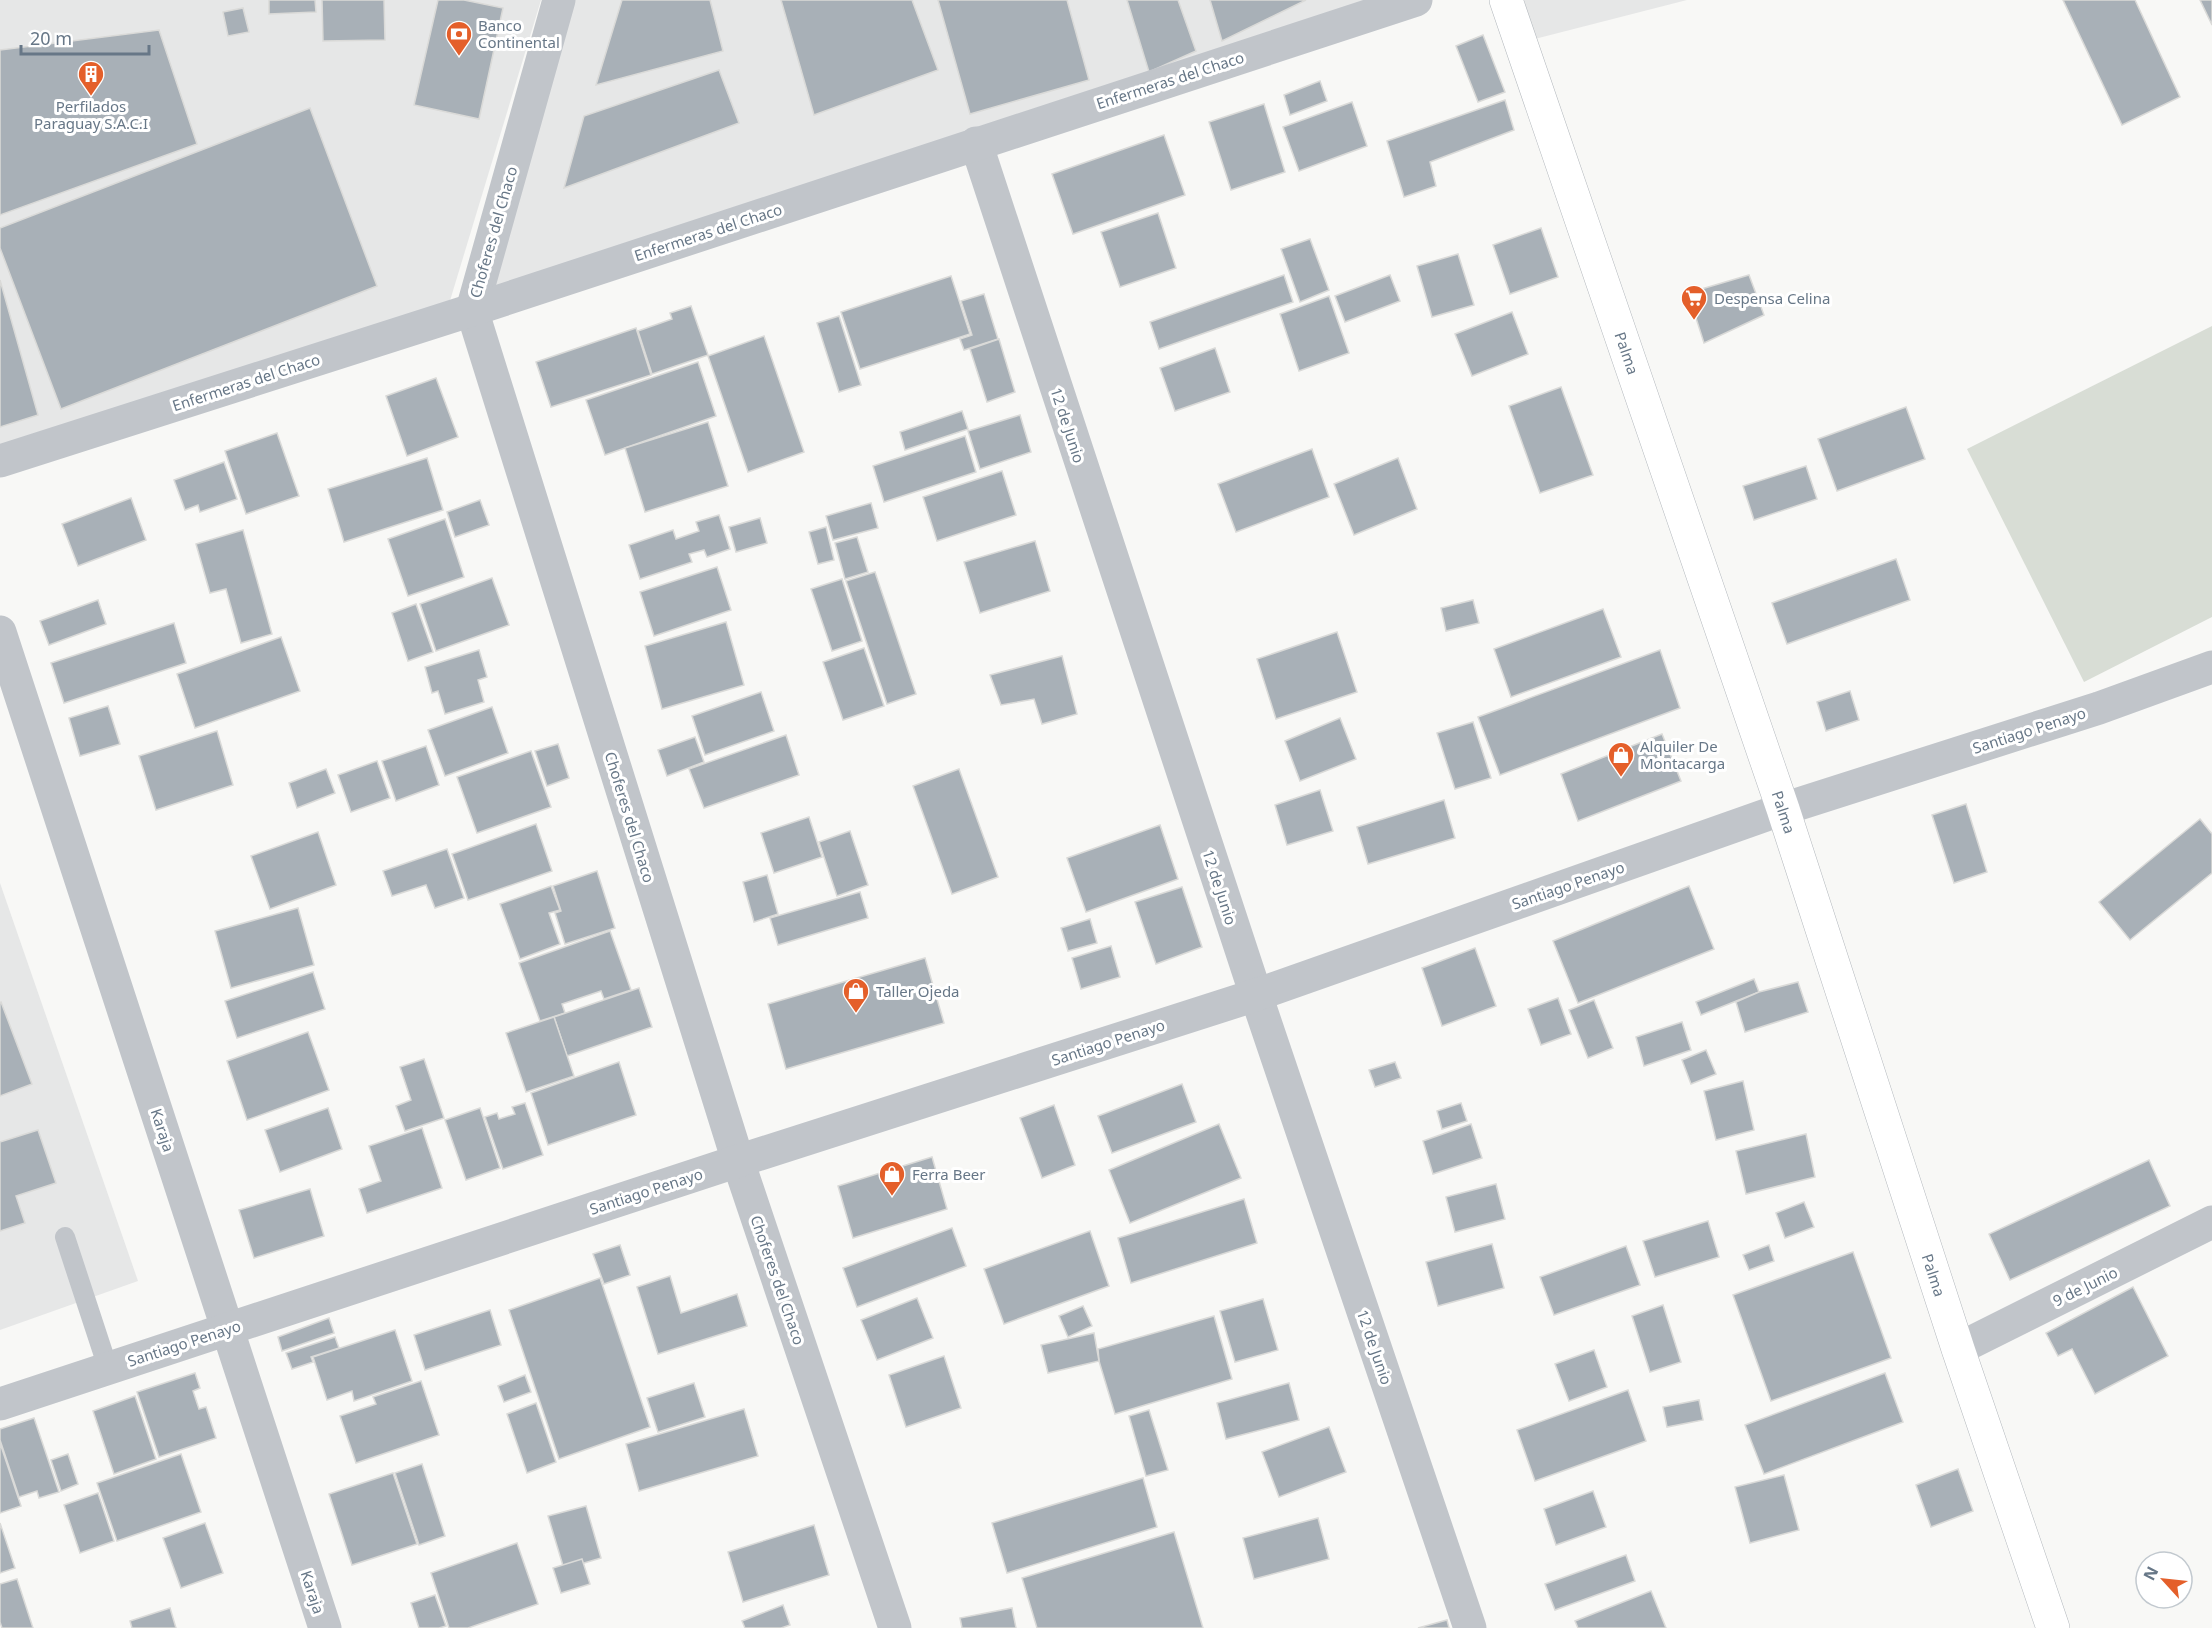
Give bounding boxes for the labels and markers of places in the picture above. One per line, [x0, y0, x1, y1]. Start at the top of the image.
place label: Banco Continental [478, 15, 560, 52]
bank icon: Banco Continental [444, 19, 474, 57]
building icon: Perfilados Paraguay S.A.C.I [76, 59, 106, 97]
place label: Perfilados Paraguay S.A.C.I [34, 96, 148, 133]
supermarket icon: Despensa Celina [1679, 283, 1709, 321]
place label: Despensa Celina [1714, 288, 1830, 308]
place label: Alquiler De Montacarga [1640, 736, 1725, 773]
shop icon: Alquiler De Montacarga [1606, 740, 1636, 778]
shop icon: Taller Ojeda [841, 976, 871, 1014]
place label: Taller Ojeda [876, 981, 960, 1001]
shop icon: Ferra Beer [877, 1159, 907, 1197]
place label: Ferra Beer [912, 1164, 986, 1184]

